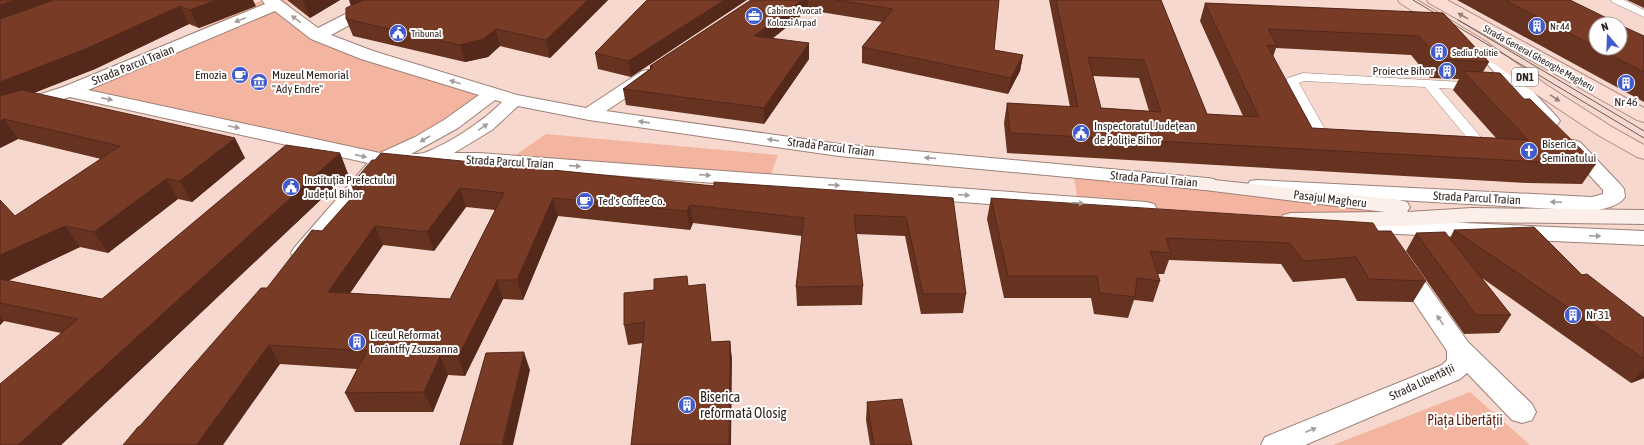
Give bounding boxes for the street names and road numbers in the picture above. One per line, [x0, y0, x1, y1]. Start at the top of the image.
street label: Strada General Gheorghe Magheru [1481, 23, 1597, 93]
street label: Strada Parcul Traian [90, 42, 176, 88]
road number: DN1 [1512, 68, 1538, 86]
street label: Strada Parcul Traian [787, 135, 875, 159]
street label: Strada Parcul Traian [466, 153, 554, 171]
street label: Strada Parcul Traian [1110, 168, 1198, 190]
street label: Pasajul Magheru [1293, 188, 1368, 210]
street label: Strada Parcul Traian [1433, 189, 1521, 207]
street label: Strada Libertății [1387, 361, 1457, 403]

